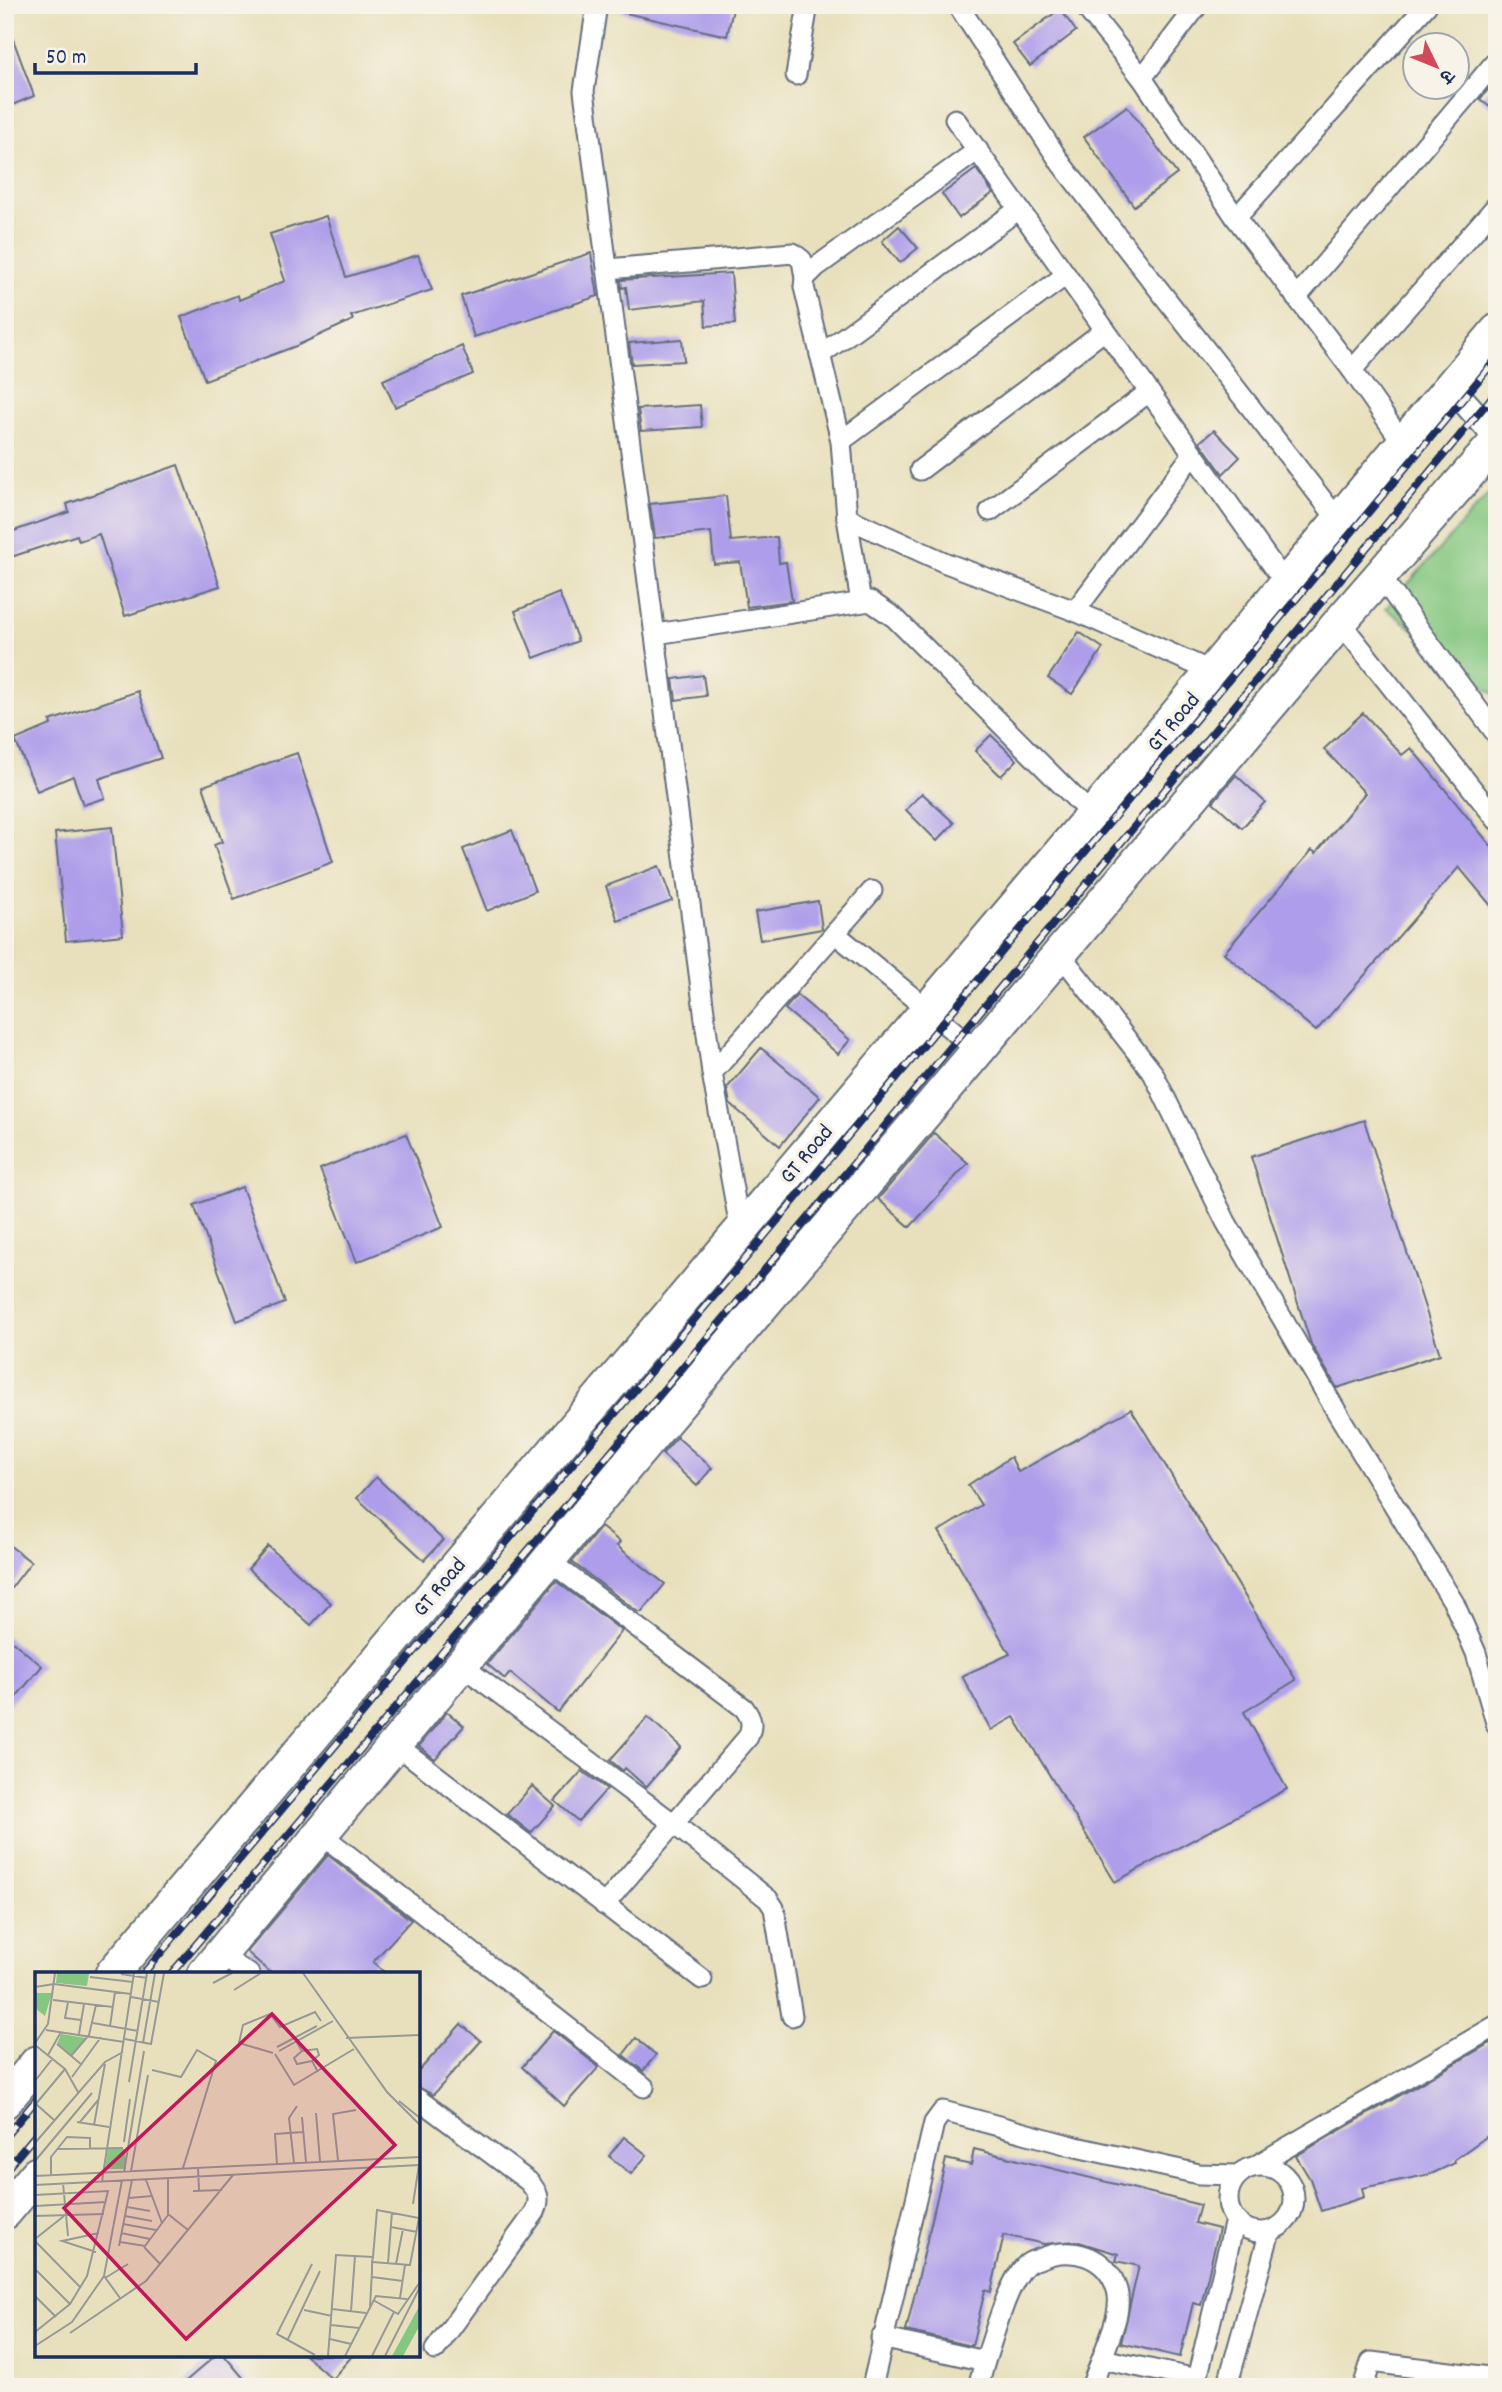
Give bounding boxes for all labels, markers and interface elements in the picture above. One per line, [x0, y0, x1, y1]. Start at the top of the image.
scale bar [35, 32, 196, 76]
north arrow [1400, 32, 1470, 102]
text: 50 m [46, 44, 86, 74]
text: उ [1431, 61, 1460, 89]
street label: GT Road [1140, 686, 1210, 760]
street label: GT Road [773, 1118, 843, 1192]
street label: GT Road [406, 1551, 476, 1625]
inset map [35, 1972, 420, 2357]

